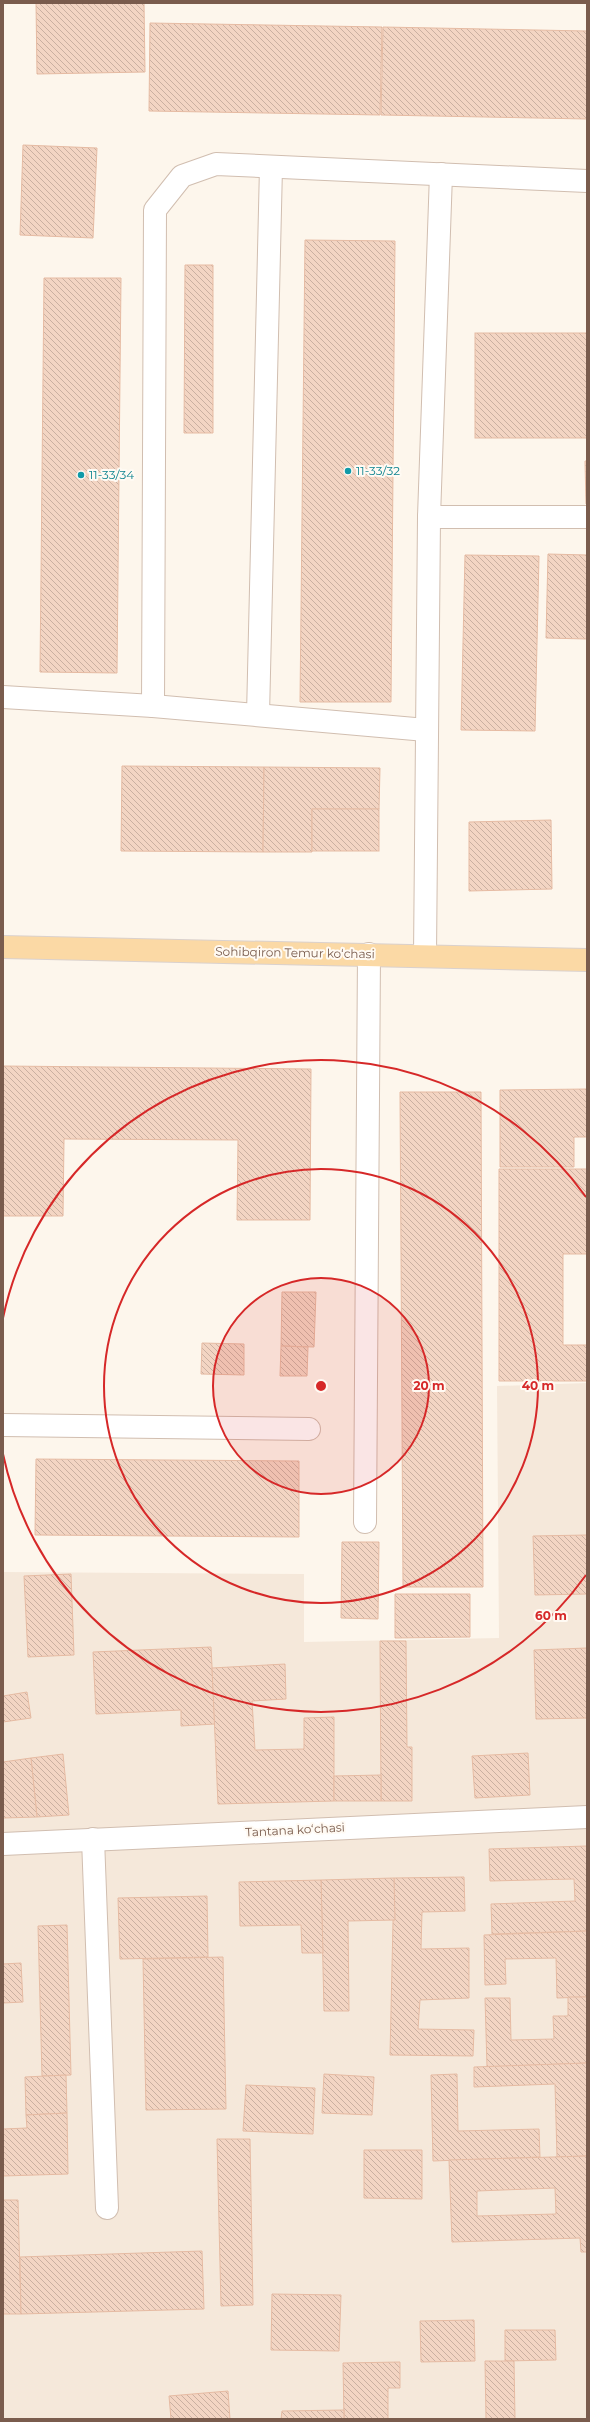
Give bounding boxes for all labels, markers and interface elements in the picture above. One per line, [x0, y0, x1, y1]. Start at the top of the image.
place label: 11-33/32 [356, 463, 400, 478]
marker: 11-33/32 [343, 466, 353, 476]
place label: 11-33/34 [89, 467, 134, 482]
marker: 11-33/34 [76, 470, 86, 480]
street label: Sohibqiron Temur koʻchasi [215, 944, 375, 961]
text: 20 m [413, 1378, 445, 1393]
text: 40 m [522, 1378, 554, 1393]
centre of rings [314, 1379, 328, 1393]
text: 60 m [535, 1608, 567, 1623]
street label: Tantana koʻchasi [245, 1819, 345, 1840]

